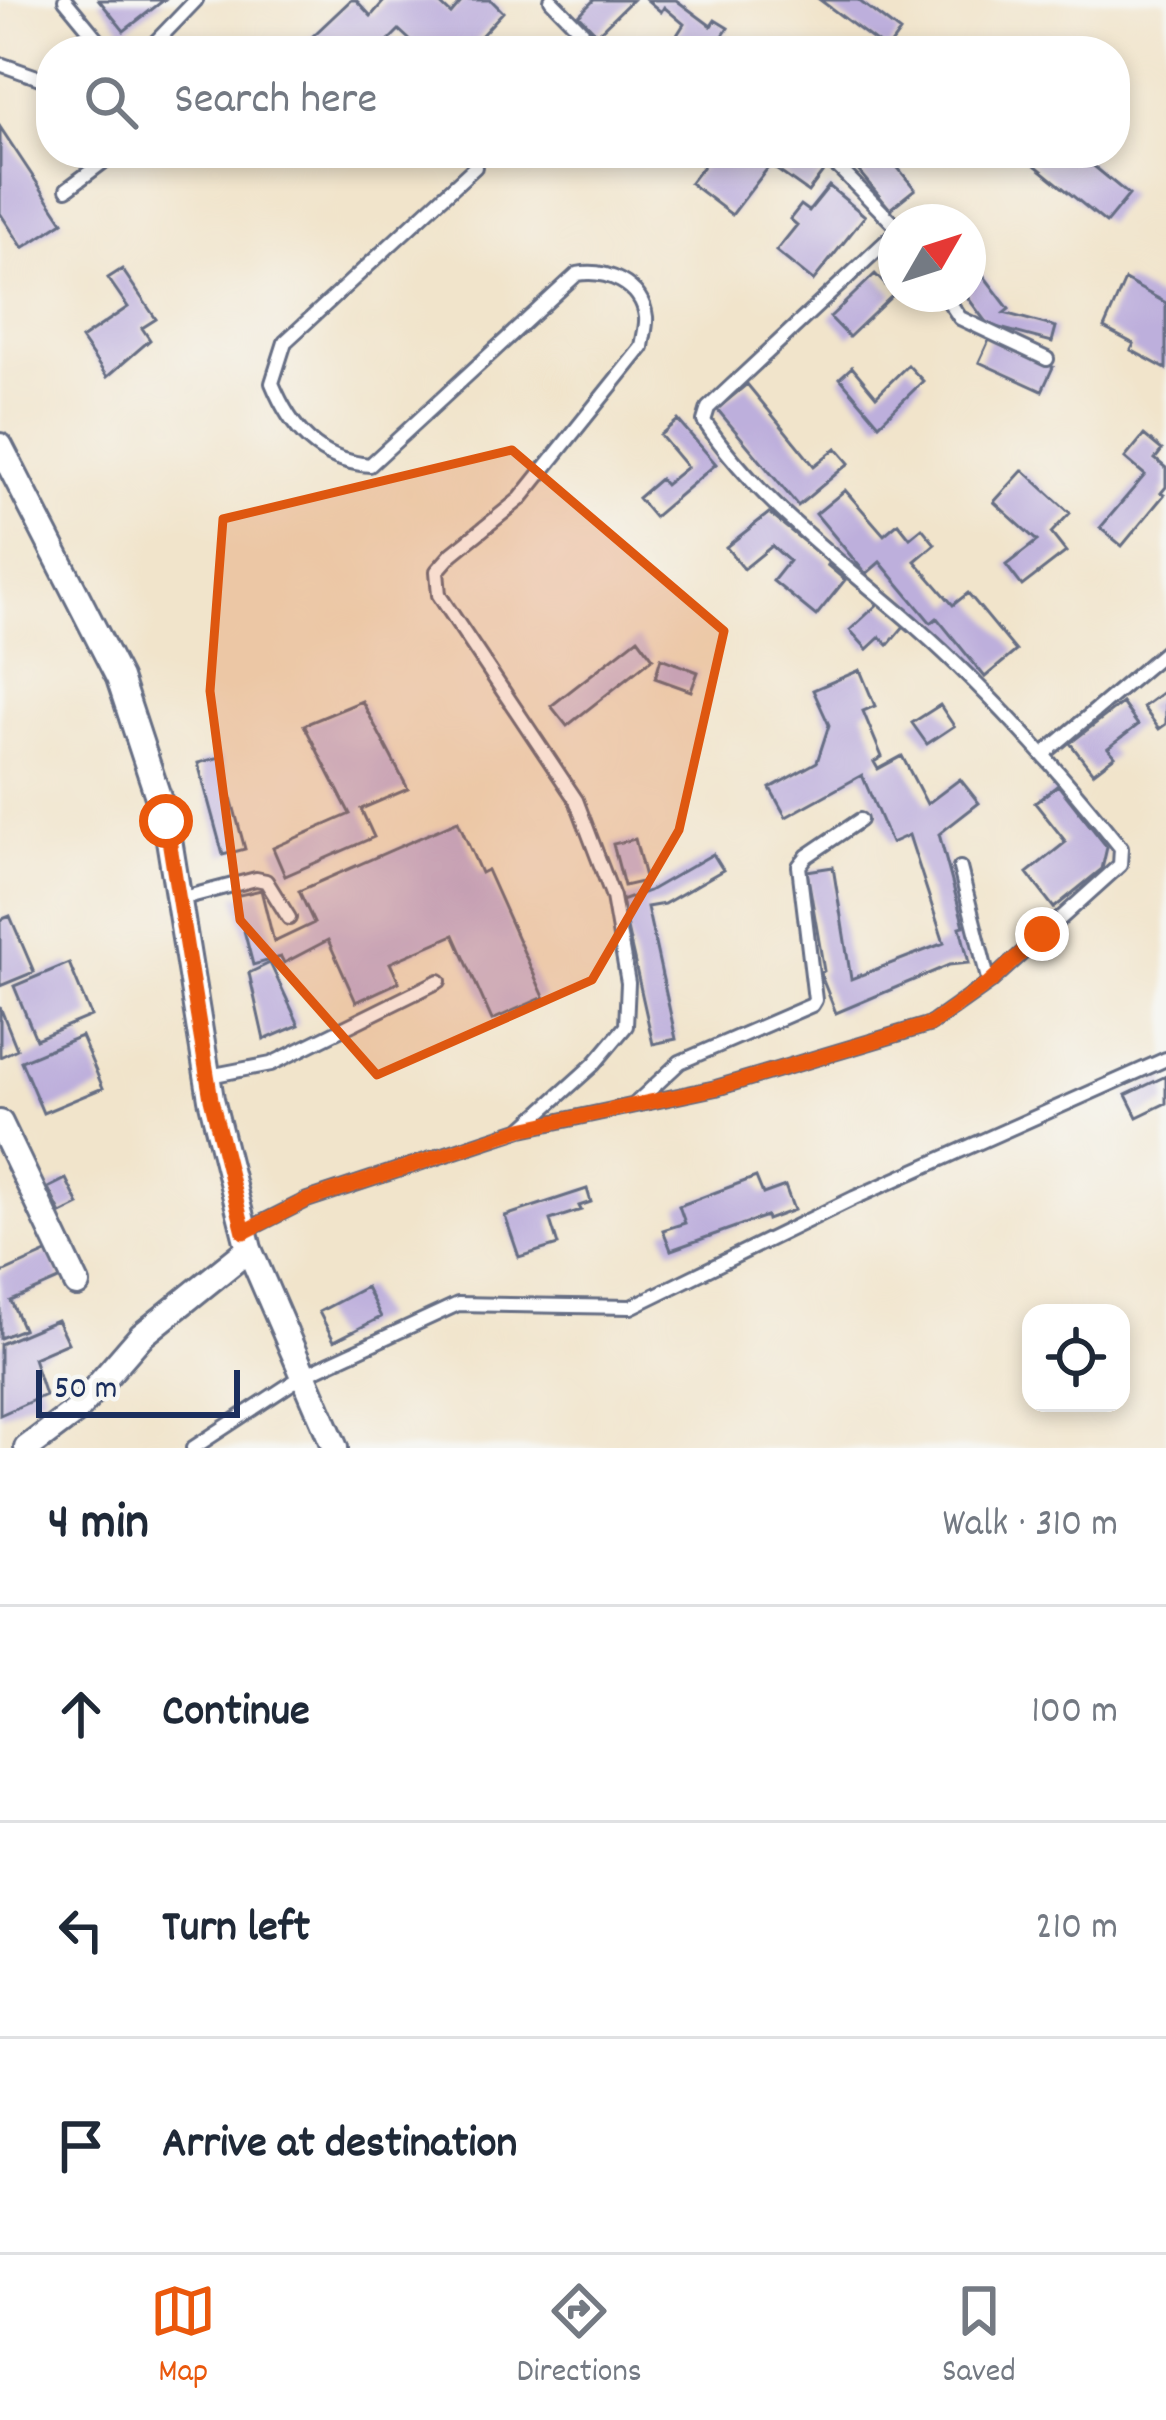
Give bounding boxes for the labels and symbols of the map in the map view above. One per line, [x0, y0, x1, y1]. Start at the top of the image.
north arrow [878, 204, 986, 312]
route start [139, 794, 193, 848]
route end [1015, 907, 1069, 961]
scale bar [36, 1364, 240, 1417]

